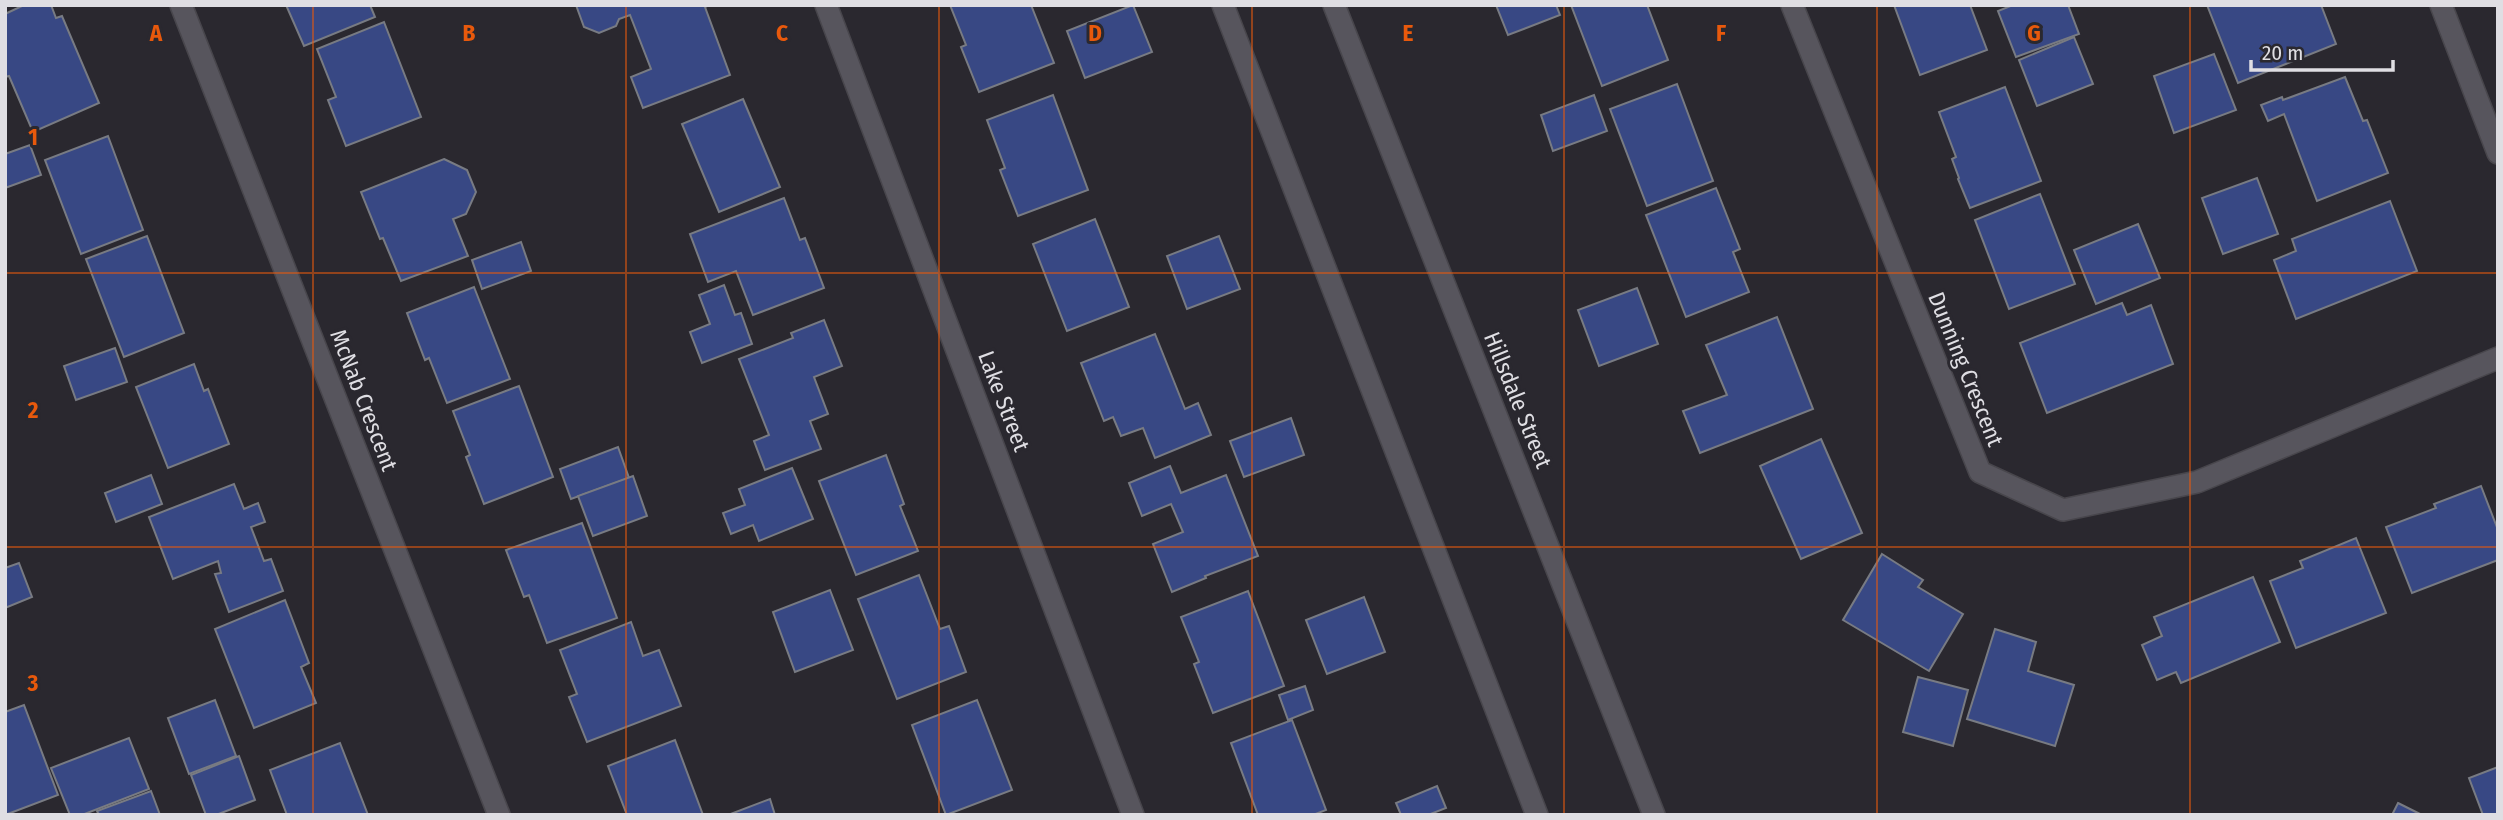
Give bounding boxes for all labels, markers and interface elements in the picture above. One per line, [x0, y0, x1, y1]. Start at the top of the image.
text: A [149, 19, 163, 47]
text: B [463, 19, 476, 47]
text: C [776, 19, 788, 47]
text: D [1088, 19, 1102, 47]
text: E [1403, 19, 1414, 47]
text: F [1716, 19, 1726, 47]
text: G [2027, 19, 2041, 47]
scale bar [2251, 28, 2393, 72]
text: 20 m [2262, 40, 2303, 66]
text: 1 [28, 123, 38, 151]
street label: Dunning Crescent [1922, 288, 2010, 451]
street label: McNab Crescent [324, 325, 404, 475]
street label: Hillsdale Street [1478, 328, 1558, 473]
street label: Lake Street [972, 347, 1036, 456]
text: 2 [27, 396, 39, 424]
text: 3 [27, 669, 39, 697]

